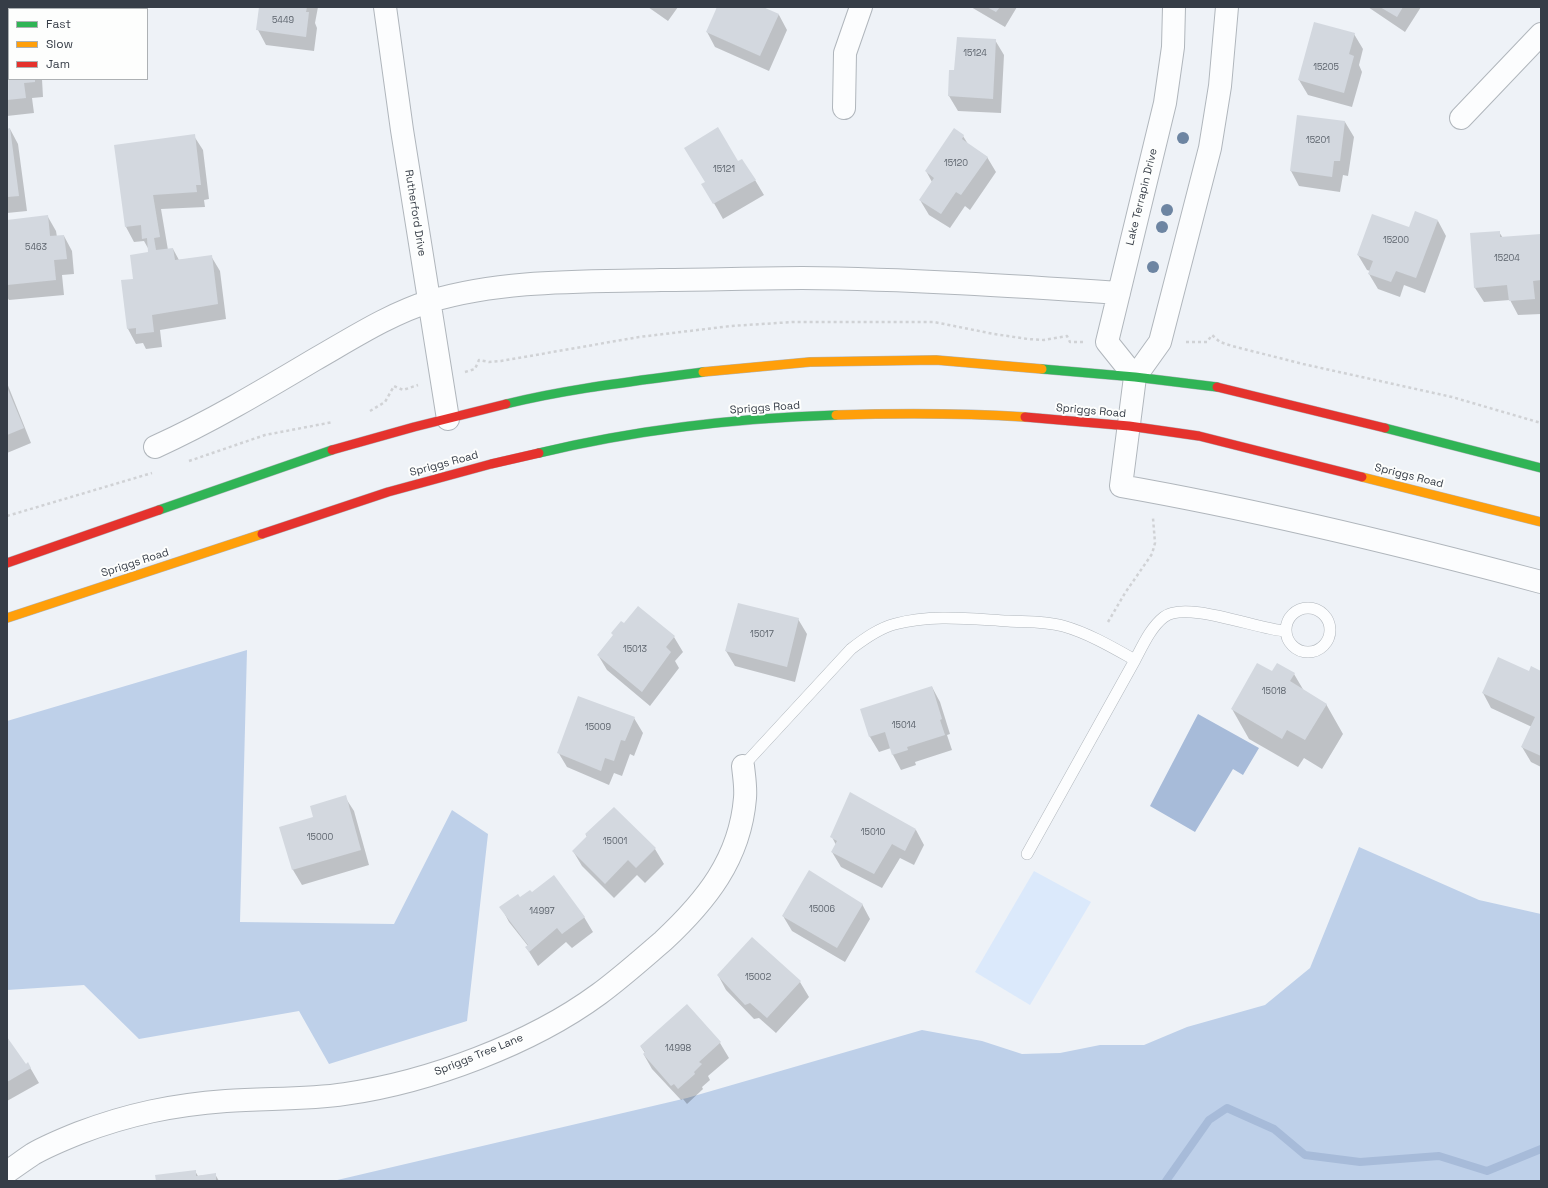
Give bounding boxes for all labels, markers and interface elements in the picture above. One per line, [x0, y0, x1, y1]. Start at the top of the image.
legend [8, 8, 148, 80]
text: Fast [46, 16, 71, 32]
house number: 5449 [272, 16, 294, 26]
text: Slow [46, 36, 73, 52]
house number: 15124 [963, 49, 987, 59]
text: Jam [46, 56, 70, 72]
house number: 15205 [1313, 63, 1339, 73]
house number: 15201 [1306, 136, 1330, 146]
street label: Lake Terrapin Drive [1124, 147, 1160, 247]
house number: 15120 [944, 159, 968, 169]
house number: 15121 [713, 165, 735, 175]
street label: Rutherford Drive [402, 169, 428, 257]
house number: 15200 [1383, 236, 1409, 246]
house number: 5463 [25, 243, 47, 253]
house number: 15204 [1494, 254, 1520, 264]
street label: Spriggs Road [729, 399, 801, 417]
street label: Spriggs Road [1055, 401, 1127, 421]
street label: Spriggs Road [408, 449, 480, 479]
street label: Spriggs Road [1373, 461, 1445, 491]
street label: Spriggs Road [99, 546, 171, 580]
house number: 15017 [750, 630, 774, 640]
house number: 15013 [623, 645, 647, 655]
house number: 15018 [1262, 687, 1286, 697]
house number: 15014 [892, 721, 916, 731]
house number: 15009 [585, 723, 611, 733]
house number: 15010 [861, 828, 885, 838]
house number: 15000 [307, 833, 333, 843]
house number: 15001 [603, 837, 627, 847]
house number: 15006 [809, 905, 835, 915]
house number: 14997 [529, 907, 555, 917]
house number: 15002 [745, 973, 771, 983]
street label: Spriggs Tree Lane [433, 1031, 525, 1079]
house number: 14998 [665, 1044, 691, 1054]

